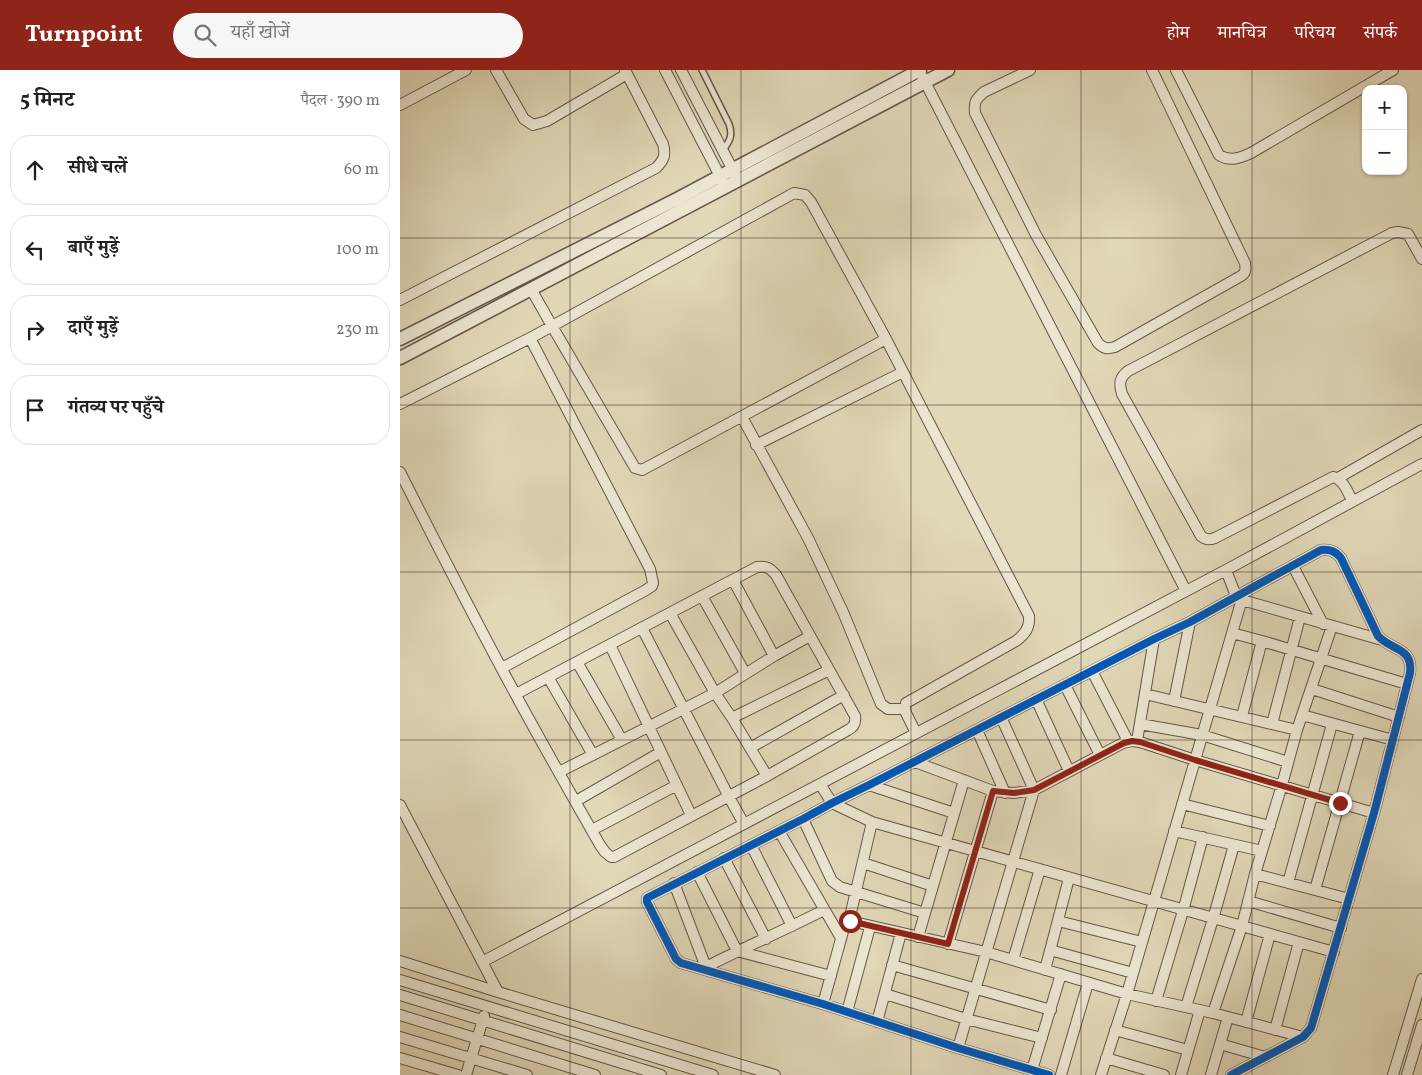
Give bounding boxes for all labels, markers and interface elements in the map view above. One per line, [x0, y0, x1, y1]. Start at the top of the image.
search box [173, 13, 523, 58]
text: Turnpoint [25, 18, 143, 52]
text: यहाँ खोजें [231, 20, 290, 46]
icon: search [191, 21, 219, 49]
text: होम [1167, 21, 1190, 46]
text: मानचित्र [1218, 21, 1266, 46]
text: परिचय [1294, 21, 1335, 46]
text: संपर्क [1363, 21, 1397, 46]
map controls [1362, 85, 1407, 175]
button: + [1362, 85, 1407, 130]
text: 5 मिनट [20, 86, 74, 115]
text: पैदल · 390 m [301, 90, 380, 112]
button: − [1362, 130, 1407, 175]
text: सीधे चलें [68, 155, 127, 181]
icon: ahead [21, 156, 49, 184]
text: 60 m [344, 159, 379, 181]
text: बाएँ मुड़ें [68, 235, 119, 261]
icon: left [21, 236, 49, 264]
text: 100 m [336, 239, 379, 261]
text: दाएँ मुड़ें [68, 315, 118, 341]
icon: right [21, 316, 49, 344]
text: 230 m [336, 319, 379, 341]
text: गंतव्य पर पहुँचे [68, 395, 163, 421]
icon: arrive [21, 396, 49, 424]
route end [1329, 792, 1352, 815]
route start [839, 910, 862, 933]

